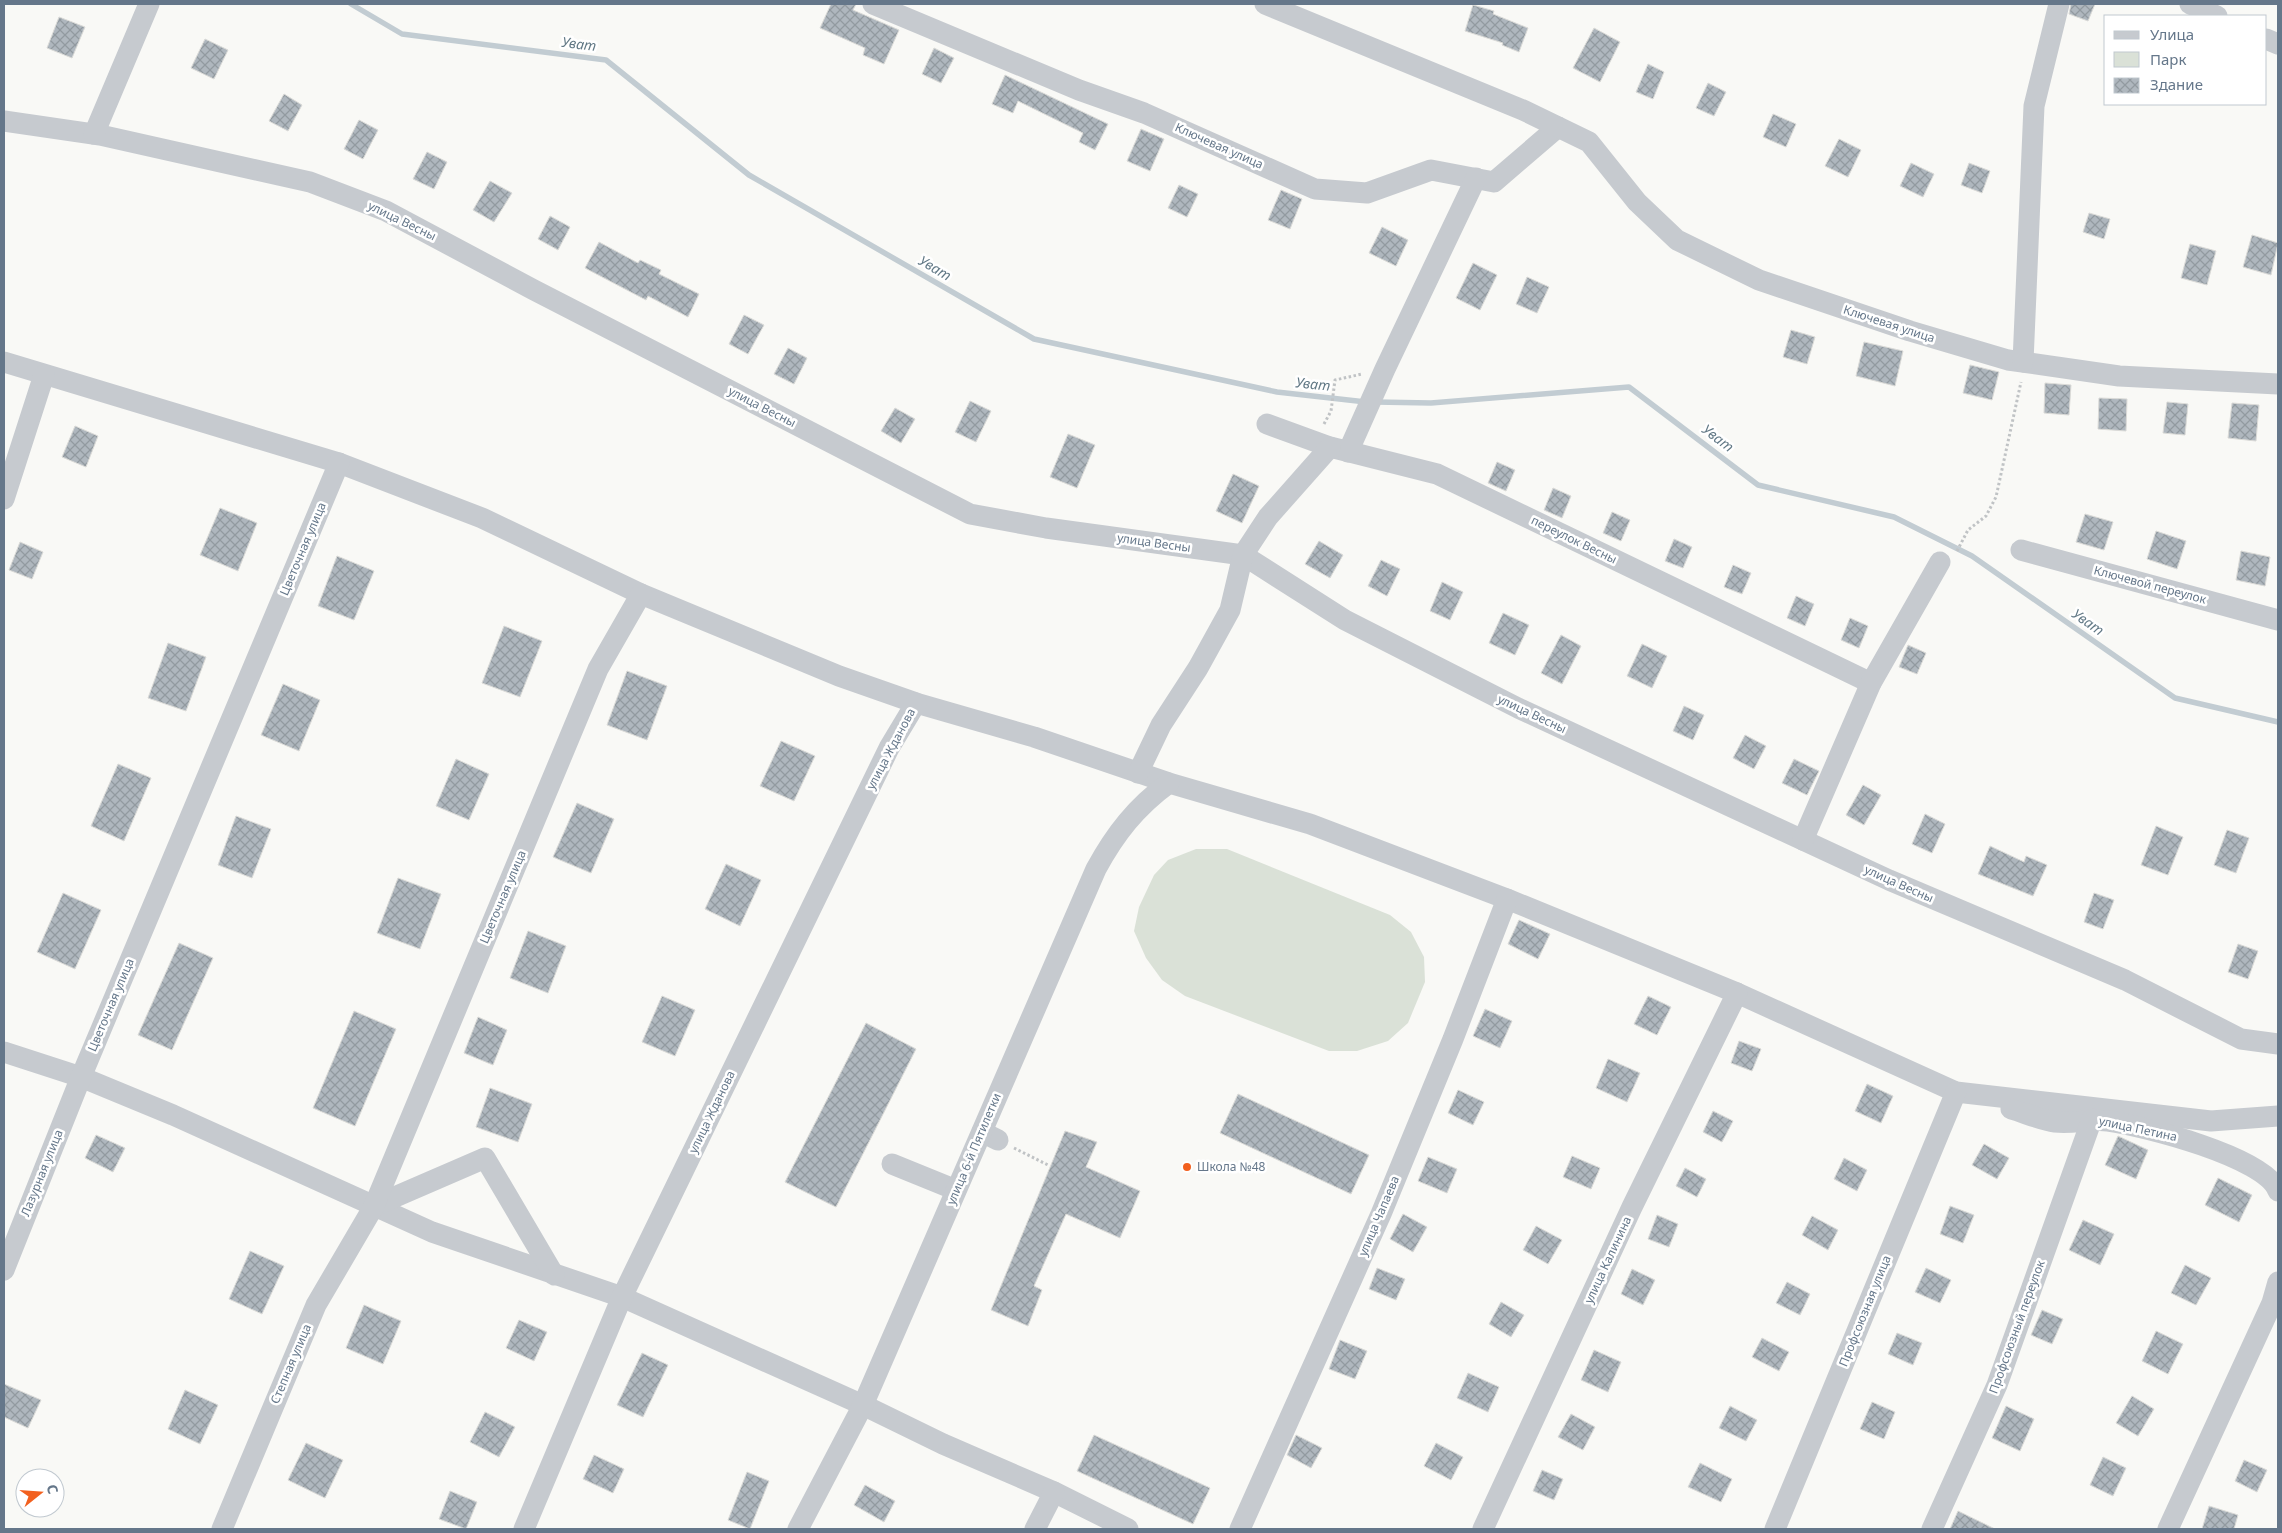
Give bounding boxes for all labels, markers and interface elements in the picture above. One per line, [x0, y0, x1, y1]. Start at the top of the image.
legend [2104, 15, 2267, 105]
text: Улица [2150, 24, 2194, 44]
water label: Уват [561, 32, 597, 55]
text: Парк [2150, 49, 2186, 69]
text: Здание [2150, 74, 2203, 94]
street label: Ключевая улица [1172, 118, 1266, 173]
street label: улица Весны [365, 197, 439, 244]
water label: Уват [915, 251, 955, 284]
street label: Ключевая улица [1841, 301, 1937, 346]
water label: Уват [1295, 372, 1331, 395]
street label: улица Весны [725, 382, 799, 431]
water label: Уват [1699, 420, 1738, 456]
street label: Цветочная улица [275, 500, 330, 598]
street label: переулок Весны [1529, 511, 1620, 568]
street label: улица Весны [1116, 529, 1192, 556]
street label: Ключевой переулок [2092, 561, 2209, 608]
water label: Уват [2069, 604, 2108, 639]
street label: улица Весны [1495, 690, 1569, 737]
street label: улица Жданова [862, 705, 919, 792]
street label: Цветочная улица [475, 848, 530, 946]
street label: улица Весны [1862, 861, 1936, 906]
street label: Цветочная улица [83, 956, 138, 1054]
street label: улица Жданова [684, 1068, 739, 1156]
street label: улица 6-й Пятилетки [942, 1090, 1005, 1207]
street label: улица Петина [2097, 1112, 2179, 1145]
street label: Лазурная улица [16, 1127, 67, 1219]
place label: Школа №48 [1197, 1158, 1266, 1175]
marker: Школа №48 [1181, 1161, 1193, 1173]
street label: улица Чапаева [1354, 1173, 1403, 1259]
street label: улица Калинина [1580, 1213, 1635, 1306]
street label: Профсоюзная улица [1834, 1253, 1895, 1369]
street label: Профсоюзный переулок [1984, 1257, 2049, 1396]
street label: Степная улица [266, 1321, 315, 1406]
north arrow [15, 1468, 65, 1518]
text: С [43, 1482, 63, 1496]

